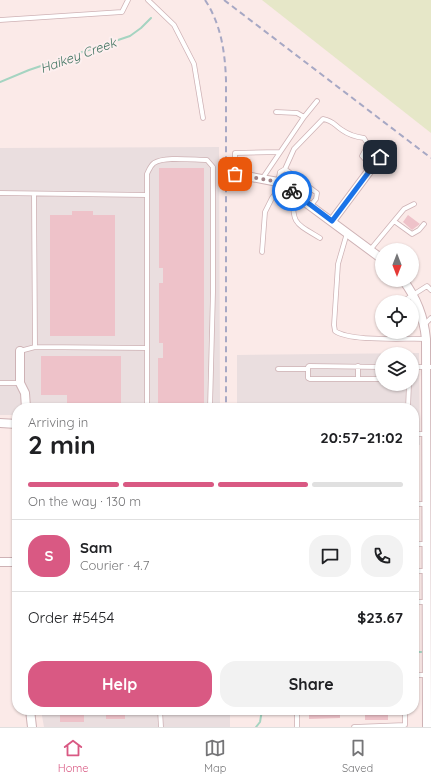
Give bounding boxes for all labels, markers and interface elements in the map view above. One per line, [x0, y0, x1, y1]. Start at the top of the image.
water label: Haikey Creek [38, 33, 119, 76]
pin [363, 140, 397, 174]
icon: home [369, 146, 391, 168]
pin [218, 157, 252, 191]
icon: bag [224, 163, 246, 185]
courier [272, 171, 312, 211]
icon: bike [281, 180, 303, 202]
north arrow [375, 243, 419, 287]
map controls [375, 243, 419, 391]
button: locate [375, 295, 419, 339]
button: layers [375, 347, 419, 391]
text: Arriving in [28, 414, 88, 430]
text: 2 min [28, 428, 96, 461]
text: 20:57–21:02 [320, 428, 403, 447]
text: On the way · 130 m [28, 493, 141, 509]
button: chat [309, 535, 351, 577]
button: phone [361, 535, 403, 577]
text: Sam [80, 538, 112, 557]
text: S [45, 546, 53, 565]
text: Courier · 4.7 [80, 557, 149, 573]
text: Order #5454 [28, 608, 114, 627]
text: $23.67 [357, 608, 403, 627]
button: Help [28, 661, 212, 707]
button: Share [220, 661, 403, 707]
tab: Home [58, 737, 89, 775]
tab: Map [204, 737, 226, 775]
tab: Saved [342, 737, 373, 775]

